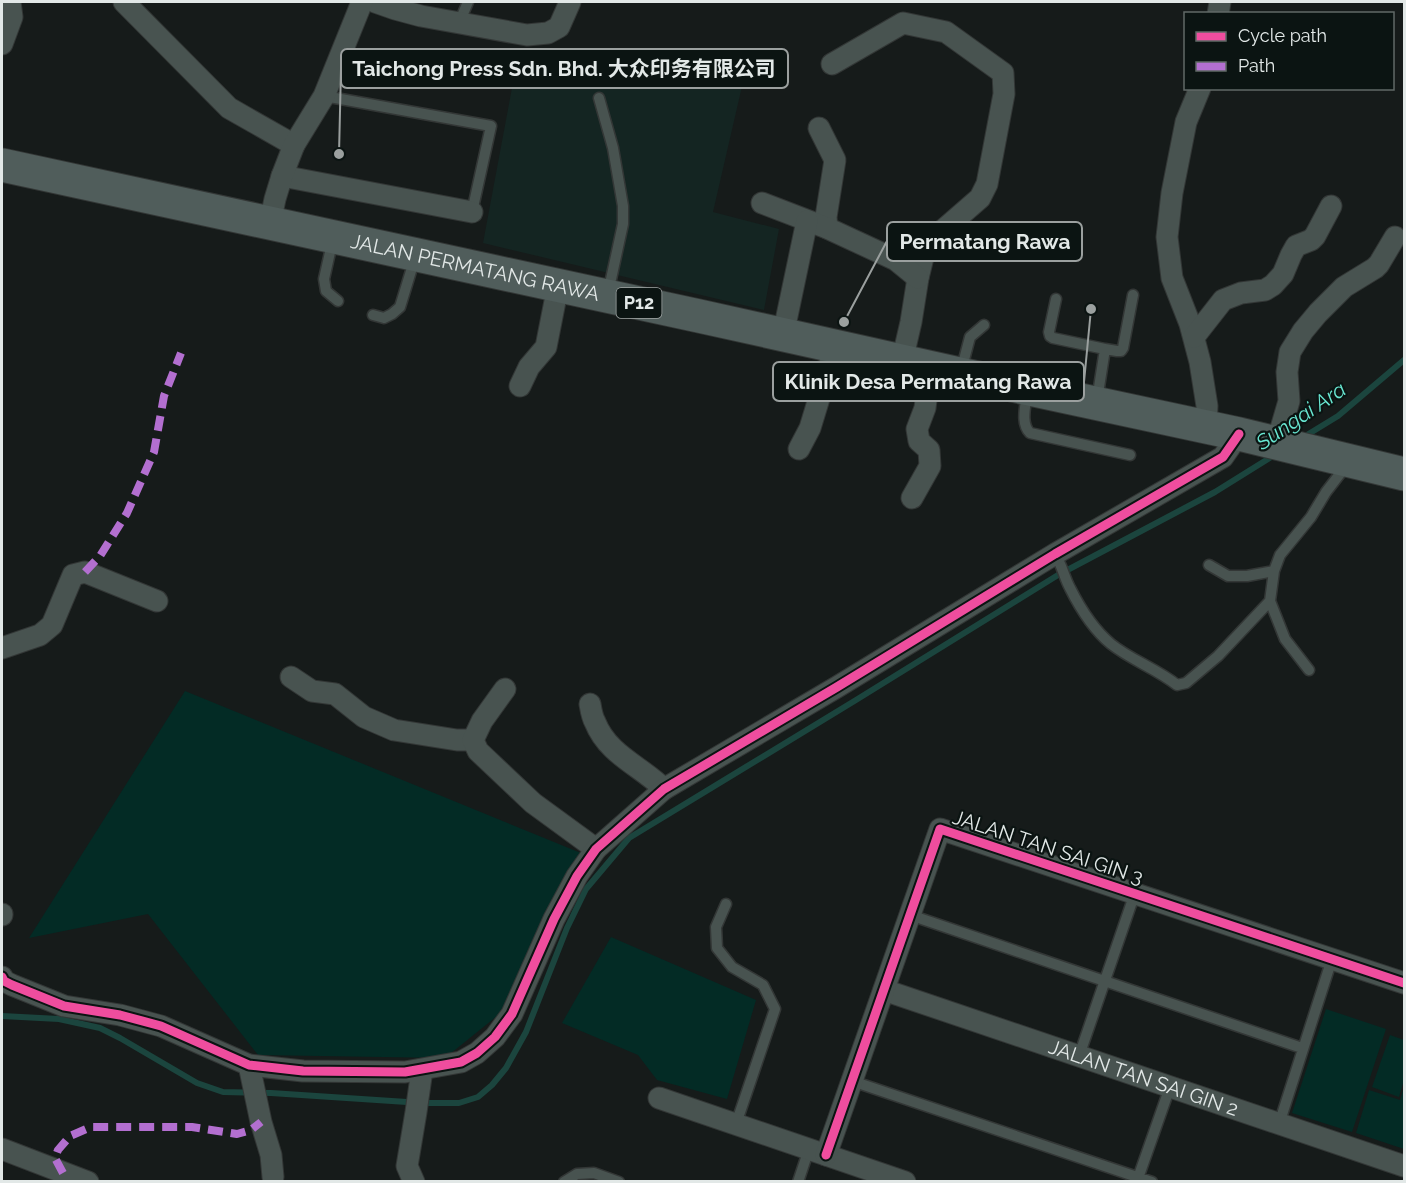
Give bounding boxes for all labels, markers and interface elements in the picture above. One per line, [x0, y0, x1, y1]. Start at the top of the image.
legend [1184, 12, 1394, 90]
text: Cycle path [1238, 25, 1327, 46]
callout: Taichong Press Sdn. Bhd. 大众印务有限公司 [341, 49, 788, 88]
text: Path [1238, 55, 1275, 76]
text: Taichong Press Sdn. Bhd. 大众印务有限公司 [352, 56, 776, 81]
callout: Permatang Rawa [887, 222, 1082, 261]
street label: JALAN PERMATANG RAWA [348, 229, 602, 306]
text: Permatang Rawa [899, 229, 1071, 254]
road number: P12 [616, 288, 662, 318]
callout: Klinik Desa Permatang Rawa [773, 362, 1084, 401]
text: Klinik Desa Permatang Rawa [785, 369, 1071, 394]
water label: Sungai Ara [1250, 376, 1350, 455]
street label: JALAN TAN SAI GIN 3 [950, 805, 1146, 889]
street label: JALAN TAN SAI GIN 2 [1046, 1035, 1241, 1121]

